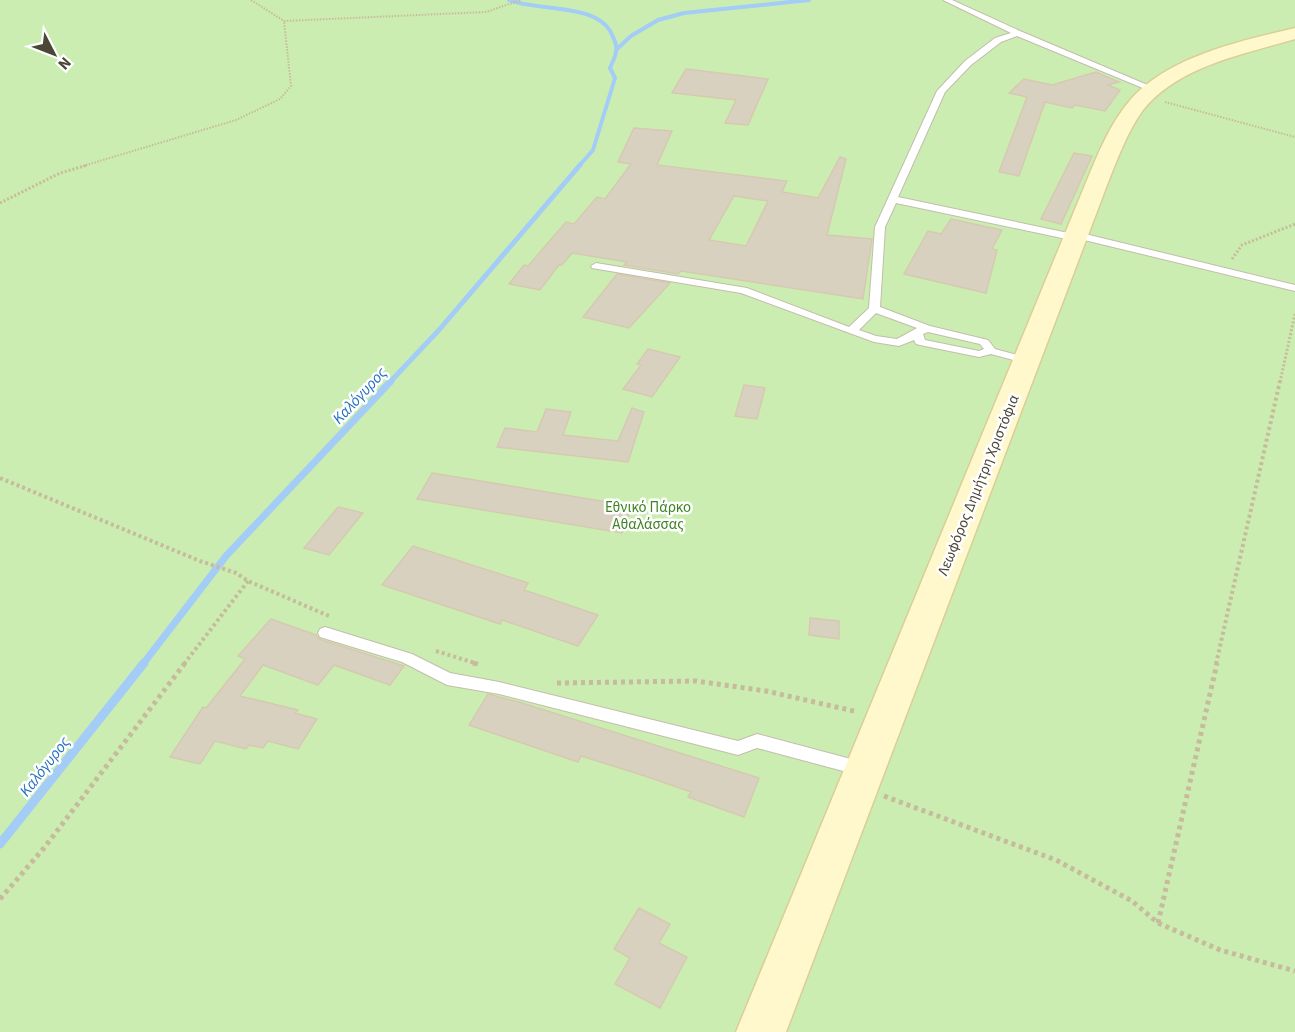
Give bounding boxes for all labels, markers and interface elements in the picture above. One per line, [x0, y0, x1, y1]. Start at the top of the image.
north arrow [24, 24, 84, 84]
text: N [53, 52, 76, 75]
water label: Καλόγυρος [328, 362, 392, 429]
street label: Λεωφόρος Δημήτρη Χριστόφια [933, 391, 1025, 579]
park label: Εθνικό Πάρκο Αθαλάσσας [605, 497, 691, 535]
water label: Καλόγυρος [14, 732, 75, 801]

